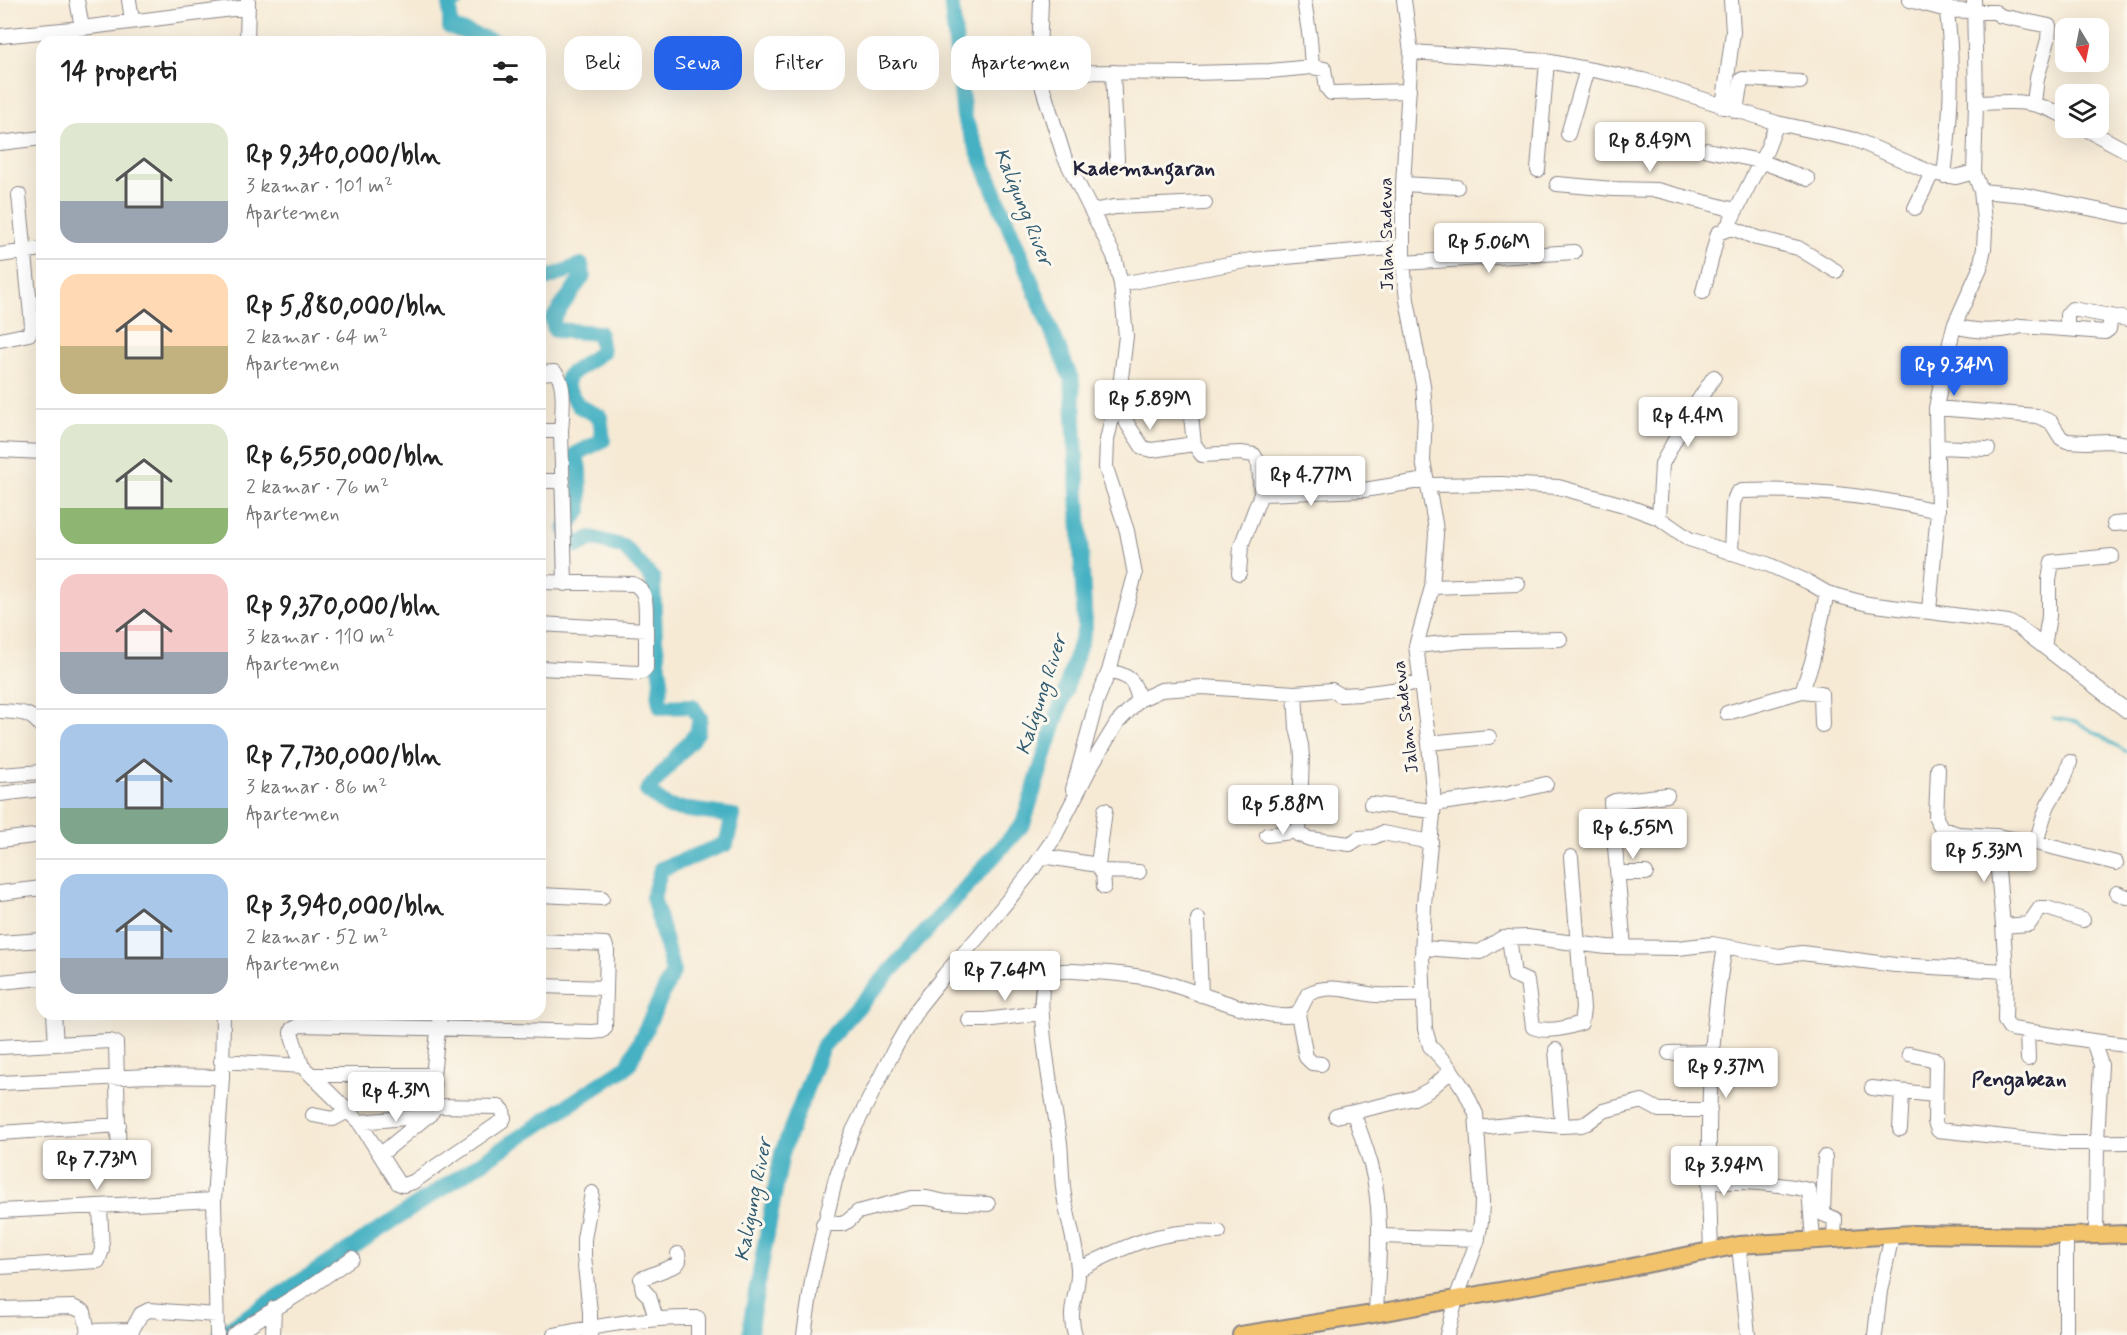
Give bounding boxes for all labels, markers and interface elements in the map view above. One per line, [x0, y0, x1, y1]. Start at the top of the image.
north arrow [2055, 18, 2109, 72]
map controls [2055, 18, 2109, 138]
chip: Beli [564, 36, 642, 90]
chip: Sewa [654, 36, 742, 90]
chip: Filter [754, 36, 845, 90]
chip: Baru [857, 36, 939, 90]
chip: Apartemen [951, 36, 1091, 90]
text: 14 properti [60, 55, 176, 89]
icon: filters [489, 56, 522, 89]
button: layers [2055, 84, 2109, 138]
pin: Rp 8.49M [1588, 122, 1712, 173]
text: Rp 8.49M [1609, 128, 1691, 155]
text: Rp 9,340,000/bln [246, 139, 440, 173]
water label: Kaligung River [985, 144, 1060, 273]
icon: home [108, 147, 180, 219]
district label: Kademangaran [1073, 155, 1215, 185]
text: 3 kamar · 101 m² [246, 173, 393, 200]
street label: Jalan Sadewa [1374, 177, 1400, 291]
text: Apartemen [246, 200, 339, 227]
pin: Rp 5.06M [1427, 223, 1551, 274]
text: Rp 5.06M [1448, 229, 1530, 256]
text: Rp 5,880,000/bln [246, 290, 445, 324]
icon: home [108, 298, 180, 370]
text: 2 kamar · 64 m² [246, 324, 388, 351]
pin: Rp 9.34M [1892, 346, 2016, 397]
text: Apartemen [246, 351, 339, 378]
text: Rp 9.34M [1915, 352, 1993, 379]
pin: Rp 5.89M [1088, 380, 1212, 431]
text: Rp 5.89M [1109, 386, 1191, 413]
pin: Rp 4.4M [1633, 397, 1743, 448]
text: Rp 4.4M [1653, 403, 1723, 430]
text: Rp 6,550,000/bln [246, 440, 443, 474]
icon: home [108, 448, 180, 520]
pin: Rp 4.77M [1249, 456, 1373, 507]
text: Rp 4.77M [1270, 462, 1352, 489]
text: 2 kamar · 76 m² [246, 474, 389, 501]
text: Apartemen [246, 501, 339, 528]
text: Rp 9,370,000/bln [246, 590, 440, 624]
icon: home [108, 598, 180, 670]
text: 3 kamar · 110 m² [246, 624, 394, 651]
water label: Kaligung River [1010, 629, 1077, 759]
text: Apartemen [246, 651, 339, 678]
street label: Jalan Sadewa [1387, 659, 1425, 775]
text: Rp 7,730,000/bln [246, 740, 441, 774]
icon: home [108, 748, 180, 820]
text: 3 kamar · 86 m² [246, 774, 387, 801]
pin: Rp 5.88M [1221, 785, 1345, 836]
text: Rp 5.88M [1242, 791, 1324, 818]
text: Apartemen [246, 801, 339, 828]
pin: Rp 6.55M [1571, 809, 1695, 860]
text: Rp 6.55M [1593, 815, 1673, 842]
pin: Rp 5.33M [1922, 832, 2046, 883]
text: Rp 5.33M [1945, 838, 2023, 865]
text: Rp 3,940,000/bln [246, 890, 444, 924]
icon: home [108, 898, 180, 970]
text: 2 kamar · 52 m² [246, 924, 388, 951]
text: Apartemen [246, 951, 339, 978]
pin: Rp 7.64M [943, 951, 1067, 1002]
text: Rp 7.64M [964, 957, 1046, 984]
pin: Rp 9.37M [1664, 1048, 1788, 1099]
text: Rp 9.37M [1688, 1054, 1764, 1081]
district label: Pengabean [1971, 1066, 2067, 1096]
pin: Rp 4.3M [341, 1072, 451, 1123]
text: Rp 4.3M [362, 1078, 430, 1105]
water label: Kaligung River [729, 1134, 782, 1264]
pin: Rp 7.73M [35, 1140, 159, 1191]
text: Rp 7.73M [57, 1146, 137, 1173]
pin: Rp 3.94M [1662, 1146, 1786, 1197]
text: Rp 3.94M [1685, 1152, 1763, 1179]

